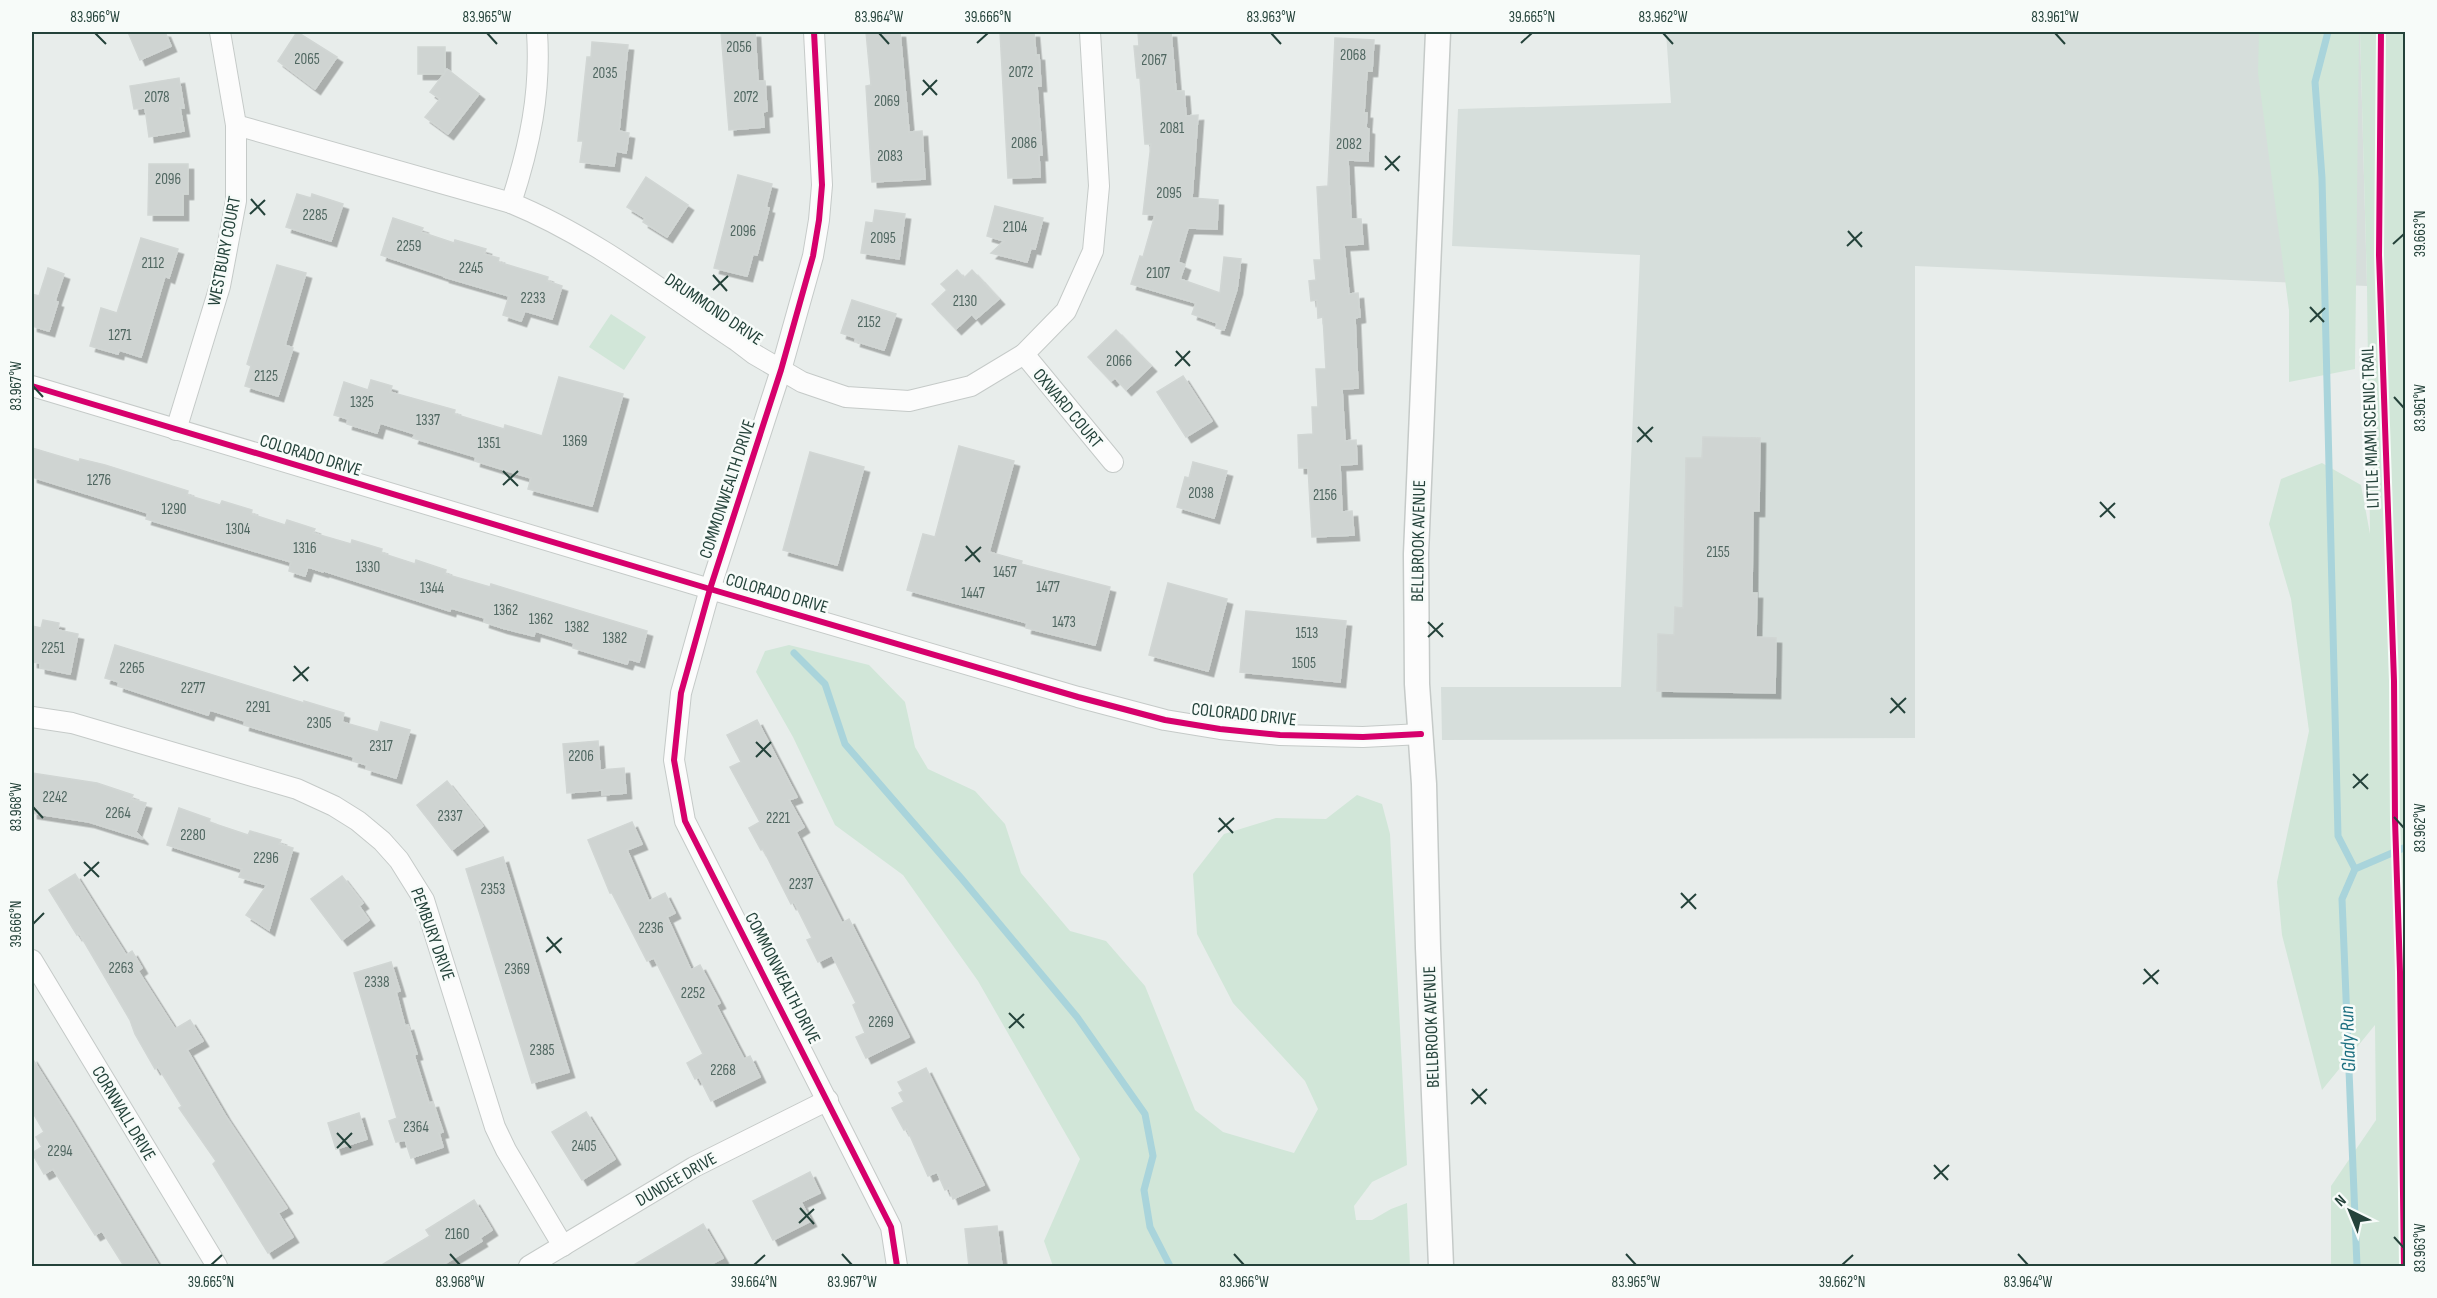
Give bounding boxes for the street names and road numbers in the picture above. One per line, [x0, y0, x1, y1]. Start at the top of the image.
street label: WESTBURY COURT [204, 195, 245, 308]
street label: DRUMMOND DRIVE [661, 269, 767, 350]
street label: LITTLE MIAMI SCENIC TRAIL [2357, 345, 2384, 509]
street label: OXWARD COURT [1028, 364, 1107, 452]
street label: COMMONWEALTH DRIVE [695, 417, 760, 561]
street label: COLORADO DRIVE [257, 430, 364, 481]
street label: BELLBROOK AVENUE [1407, 480, 1430, 602]
street label: COLORADO DRIVE [723, 569, 830, 618]
street label: COLORADO DRIVE [1190, 699, 1298, 730]
street label: PEMBURY DRIVE [406, 885, 459, 983]
street label: COMMONWEALTH DRIVE [740, 909, 825, 1047]
street label: BELLBROOK AVENUE [1419, 966, 1444, 1088]
street label: CORNWALL DRIVE [87, 1062, 160, 1164]
street label: DUNDEE DRIVE [632, 1148, 720, 1211]

